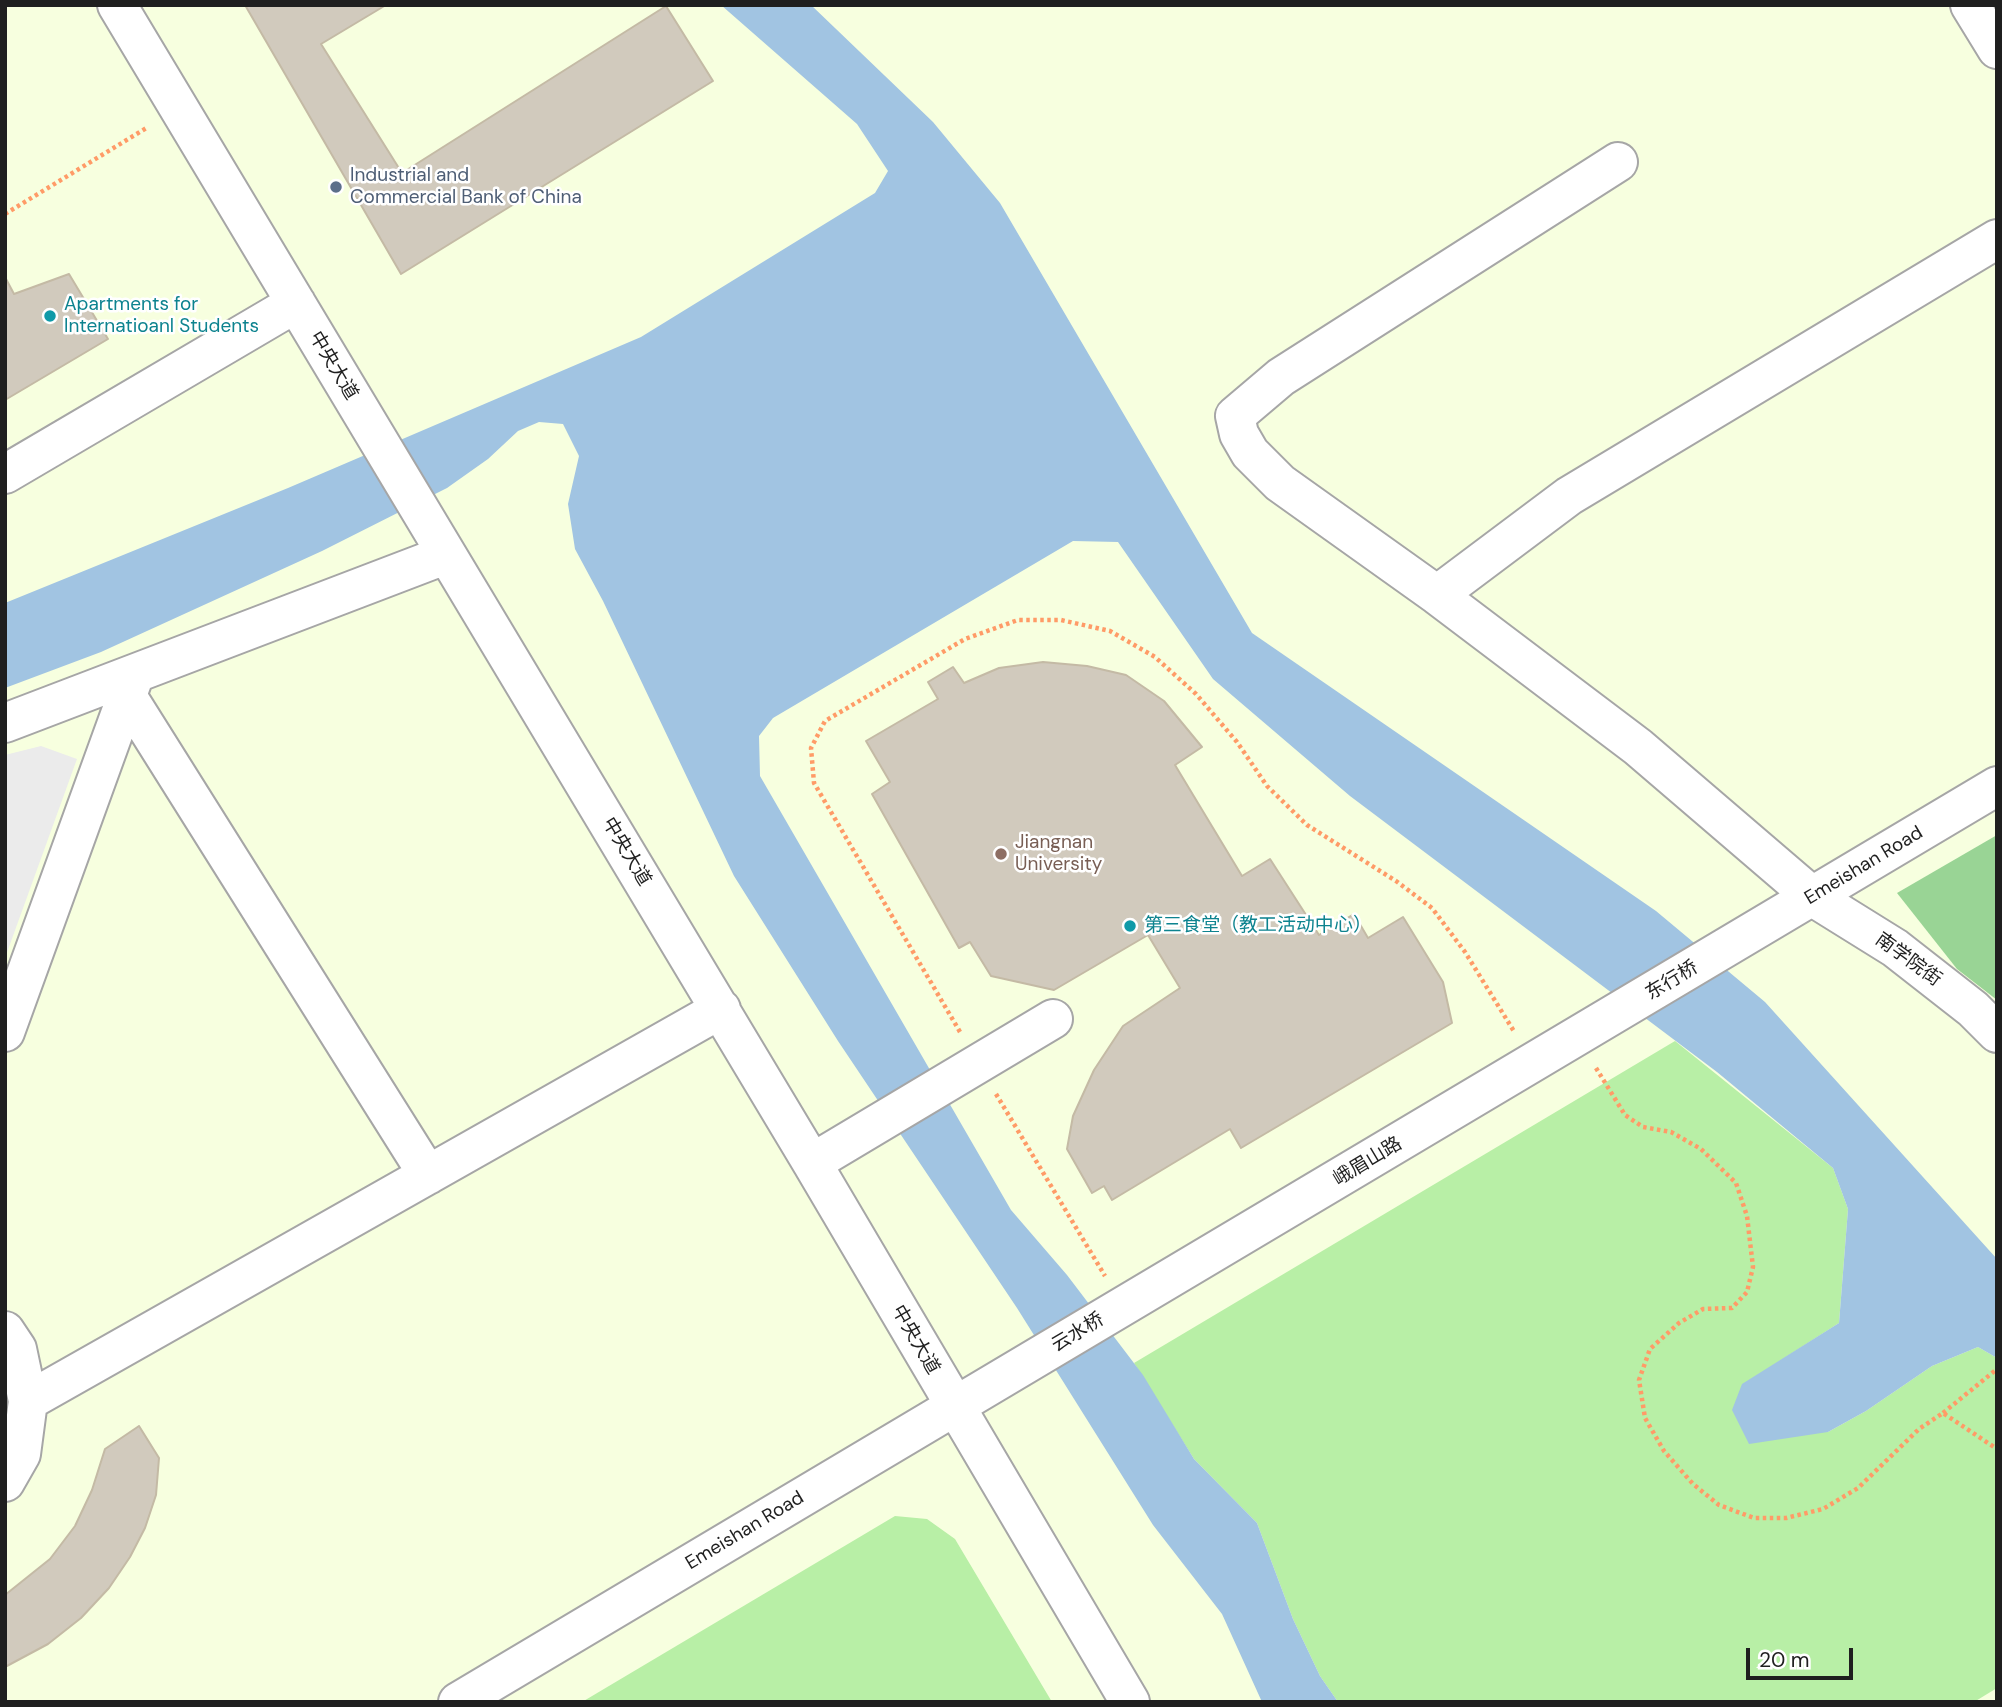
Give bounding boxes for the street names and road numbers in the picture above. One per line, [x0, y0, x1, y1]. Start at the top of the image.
street label: 中央大道 [304, 328, 362, 404]
street label: 中央大道 [597, 814, 655, 890]
street label: Emeishan Road [1801, 822, 1927, 910]
street label: 南学院街 [1871, 928, 1945, 992]
street label: 东行桥 [1642, 957, 1702, 1005]
street label: 峨眉山路 [1330, 1133, 1406, 1191]
street label: 中央大道 [886, 1301, 944, 1379]
street label: 云水桥 [1048, 1309, 1108, 1357]
street label: Emeishan Road [682, 1487, 808, 1575]

